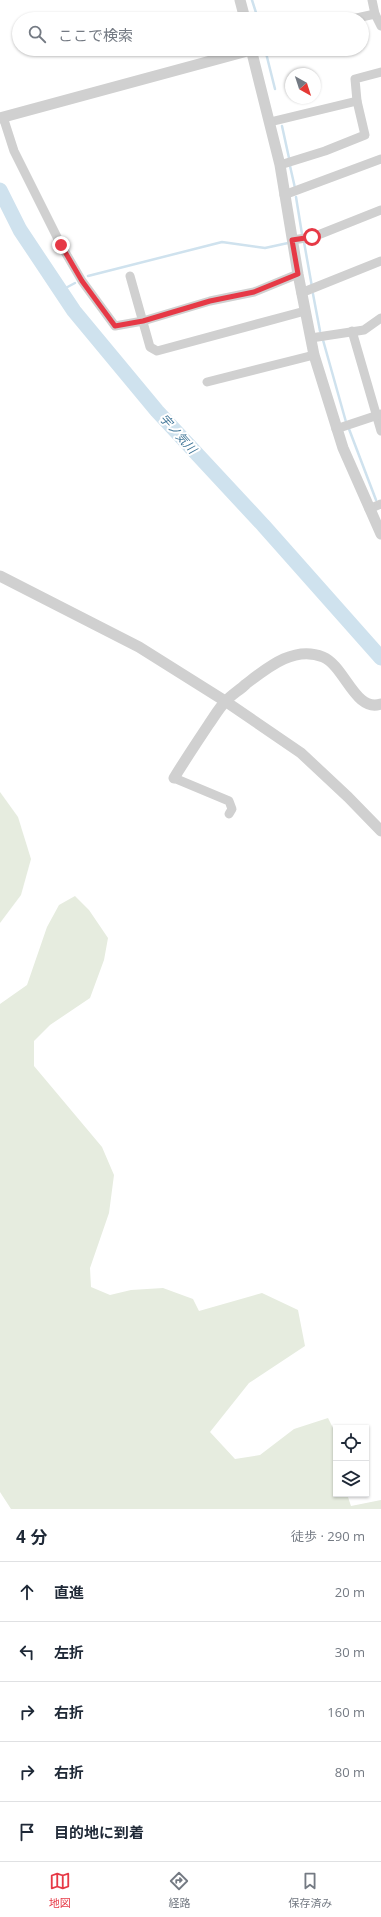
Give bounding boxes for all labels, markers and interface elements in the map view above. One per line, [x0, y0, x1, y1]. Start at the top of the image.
search box [12, 12, 369, 56]
icon: search [26, 23, 48, 45]
text: ここで検索 [58, 25, 133, 45]
north arrow [285, 68, 321, 104]
route start [303, 228, 321, 246]
route end [52, 236, 70, 254]
water label: 宇ノ気川 [156, 410, 202, 459]
map controls [333, 1425, 369, 1497]
button: locate [333, 1425, 369, 1461]
button: layers [333, 1461, 369, 1497]
text: 4 分 [16, 1525, 47, 1548]
text: 徒歩 · 290 m [291, 1527, 365, 1545]
icon: ahead [16, 1581, 38, 1603]
text: 直進 [54, 1582, 84, 1602]
text: 20 m [335, 1583, 365, 1601]
icon: left [16, 1641, 38, 1663]
text: 左折 [54, 1642, 84, 1662]
text: 30 m [335, 1643, 365, 1661]
icon: right [16, 1701, 38, 1723]
text: 右折 [54, 1702, 84, 1722]
text: 160 m [327, 1703, 365, 1721]
icon: right [16, 1761, 38, 1783]
text: 右折 [54, 1762, 84, 1782]
text: 80 m [335, 1763, 365, 1781]
icon: arrive [16, 1821, 38, 1843]
text: 目的地に到着 [54, 1822, 144, 1842]
tab: 地図 [49, 1870, 71, 1910]
tab: 経路 [168, 1870, 190, 1910]
tab: 保存済み [288, 1870, 332, 1910]

